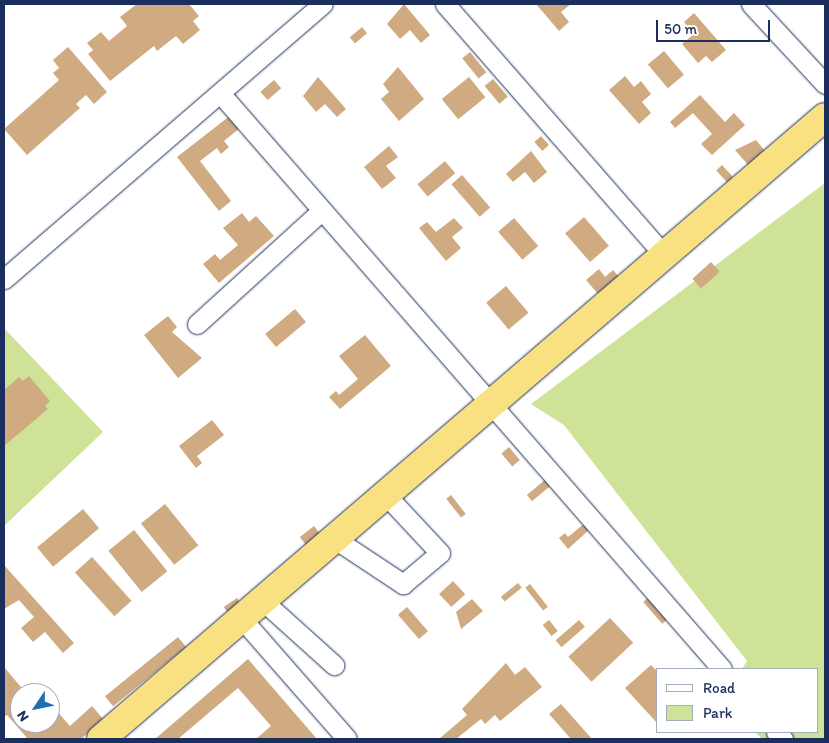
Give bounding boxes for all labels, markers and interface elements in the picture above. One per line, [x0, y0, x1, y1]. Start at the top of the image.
scale bar [659, 10, 773, 42]
text: 50 m [664, 20, 697, 38]
legend [656, 668, 819, 733]
text: Road [703, 679, 735, 697]
north arrow [10, 683, 60, 733]
text: Park [703, 704, 733, 722]
text: N [13, 707, 33, 725]

